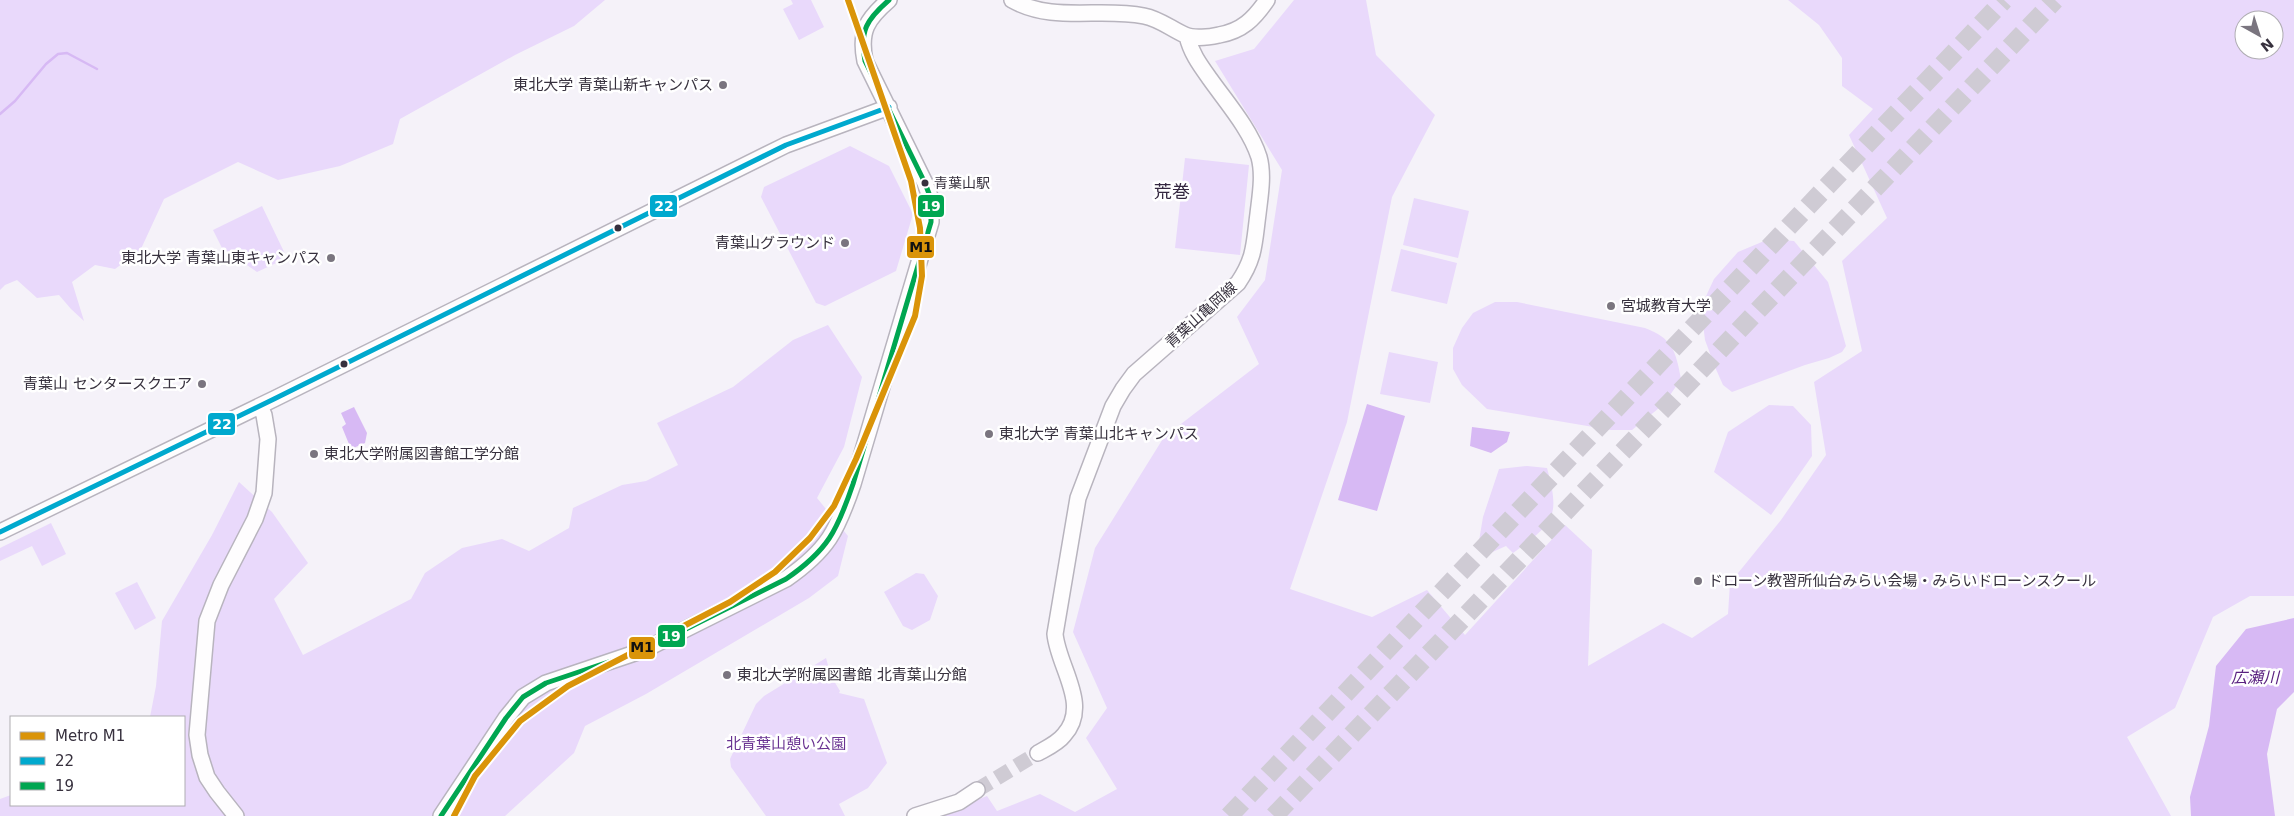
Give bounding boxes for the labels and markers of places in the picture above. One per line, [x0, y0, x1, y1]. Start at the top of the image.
place label: 東北大学 青葉山新キャンパス [513, 76, 713, 94]
marker: 東北大学 青葉山新キャンパス [717, 79, 729, 91]
place label: 青葉山駅 [934, 175, 990, 191]
marker: 青葉山駅 [920, 178, 930, 188]
unlabelled marker [613, 223, 623, 233]
place label: 青葉山グラウンド [715, 234, 835, 252]
marker: 青葉山グラウンド [839, 237, 851, 249]
place label: 東北大学 青葉山東キャンパス [121, 249, 321, 267]
marker: 東北大学 青葉山東キャンパス [325, 252, 337, 264]
place label: 宮城教育大学 [1621, 297, 1711, 315]
marker: 宮城教育大学 [1605, 300, 1617, 312]
unlabelled marker [339, 359, 349, 369]
place label: 青葉山 センタースクエア [23, 375, 192, 393]
marker: 青葉山 センタースクエア [196, 378, 208, 390]
place label: 東北大学 青葉山北キャンパス [999, 425, 1199, 443]
marker: 東北大学 青葉山北キャンパス [983, 428, 995, 440]
place label: 東北大学附属図書館工学分館 [324, 445, 519, 463]
marker: 東北大学附属図書館工学分館 [308, 448, 320, 460]
place label: ドローン教習所仙台みらい会場・みらいドローンスクール [1708, 572, 2096, 590]
marker: ドローン教習所仙台みらい会場・みらいドローンスクール [1692, 575, 1704, 587]
place label: 東北大学附属図書館 北青葉山分館 [737, 666, 967, 684]
marker: 東北大学附属図書館 北青葉山分館 [721, 669, 733, 681]

